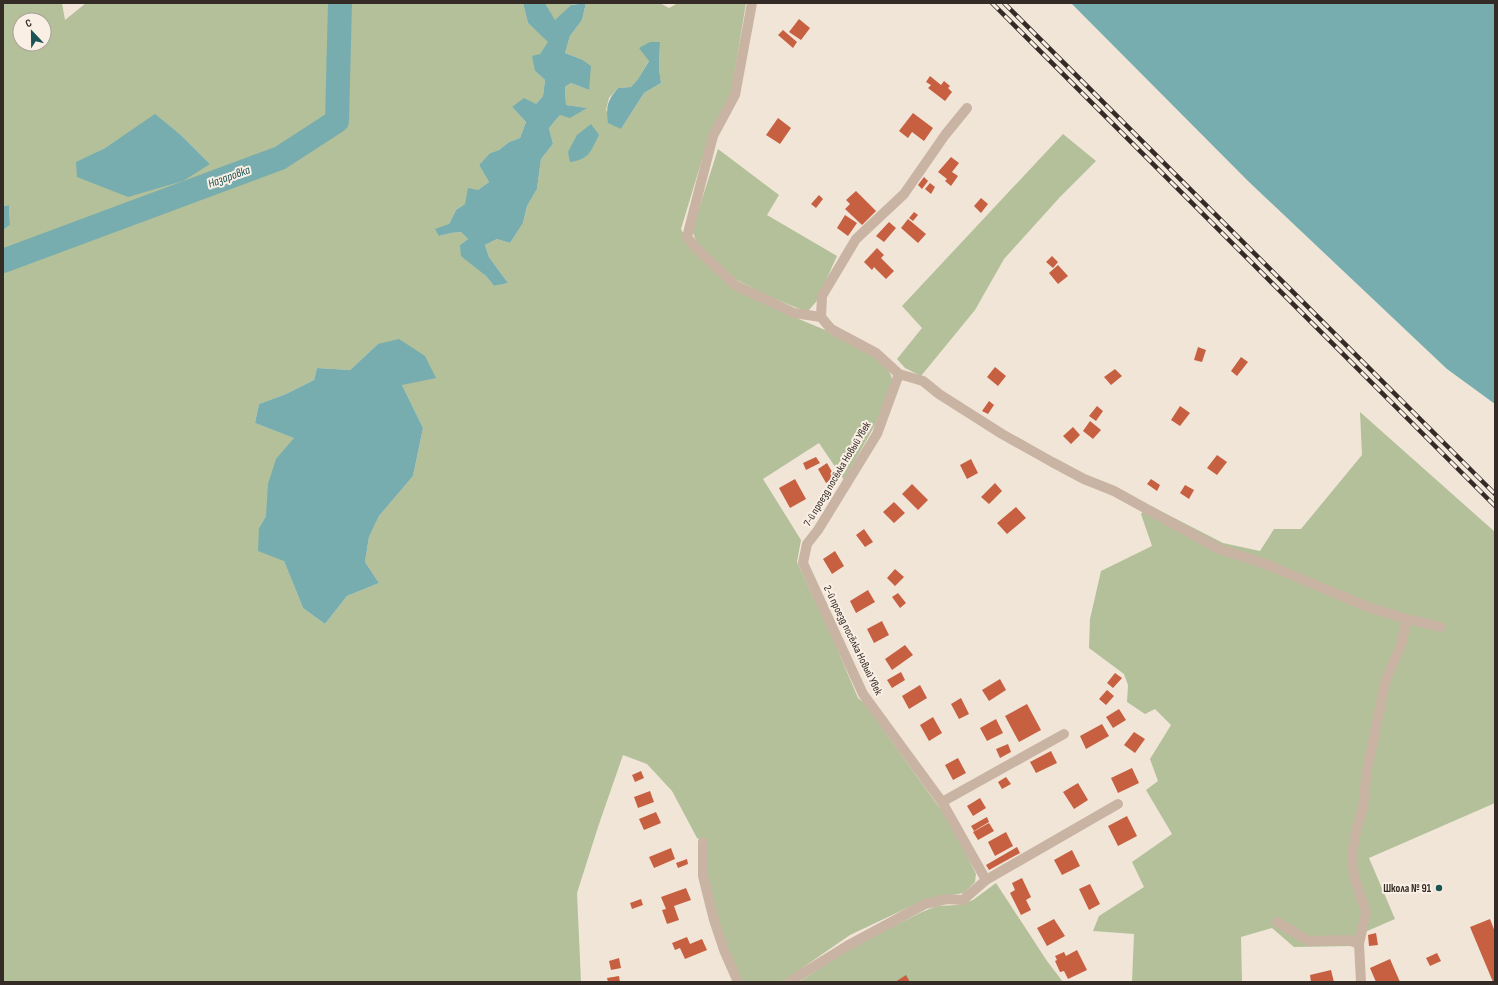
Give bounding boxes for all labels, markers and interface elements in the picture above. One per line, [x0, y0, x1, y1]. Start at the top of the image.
north arrow [12, 12, 52, 52]
text: С [23, 16, 34, 30]
water label: Назаровка [206, 162, 252, 192]
street label: 7-й проезд посёлка Новый Увек [801, 419, 874, 529]
street label: 2-й проезд посёлка Новый Увек [821, 583, 886, 698]
place label: Школа № 91 [1383, 882, 1432, 895]
marker: Школа № 91 [1434, 883, 1444, 893]

